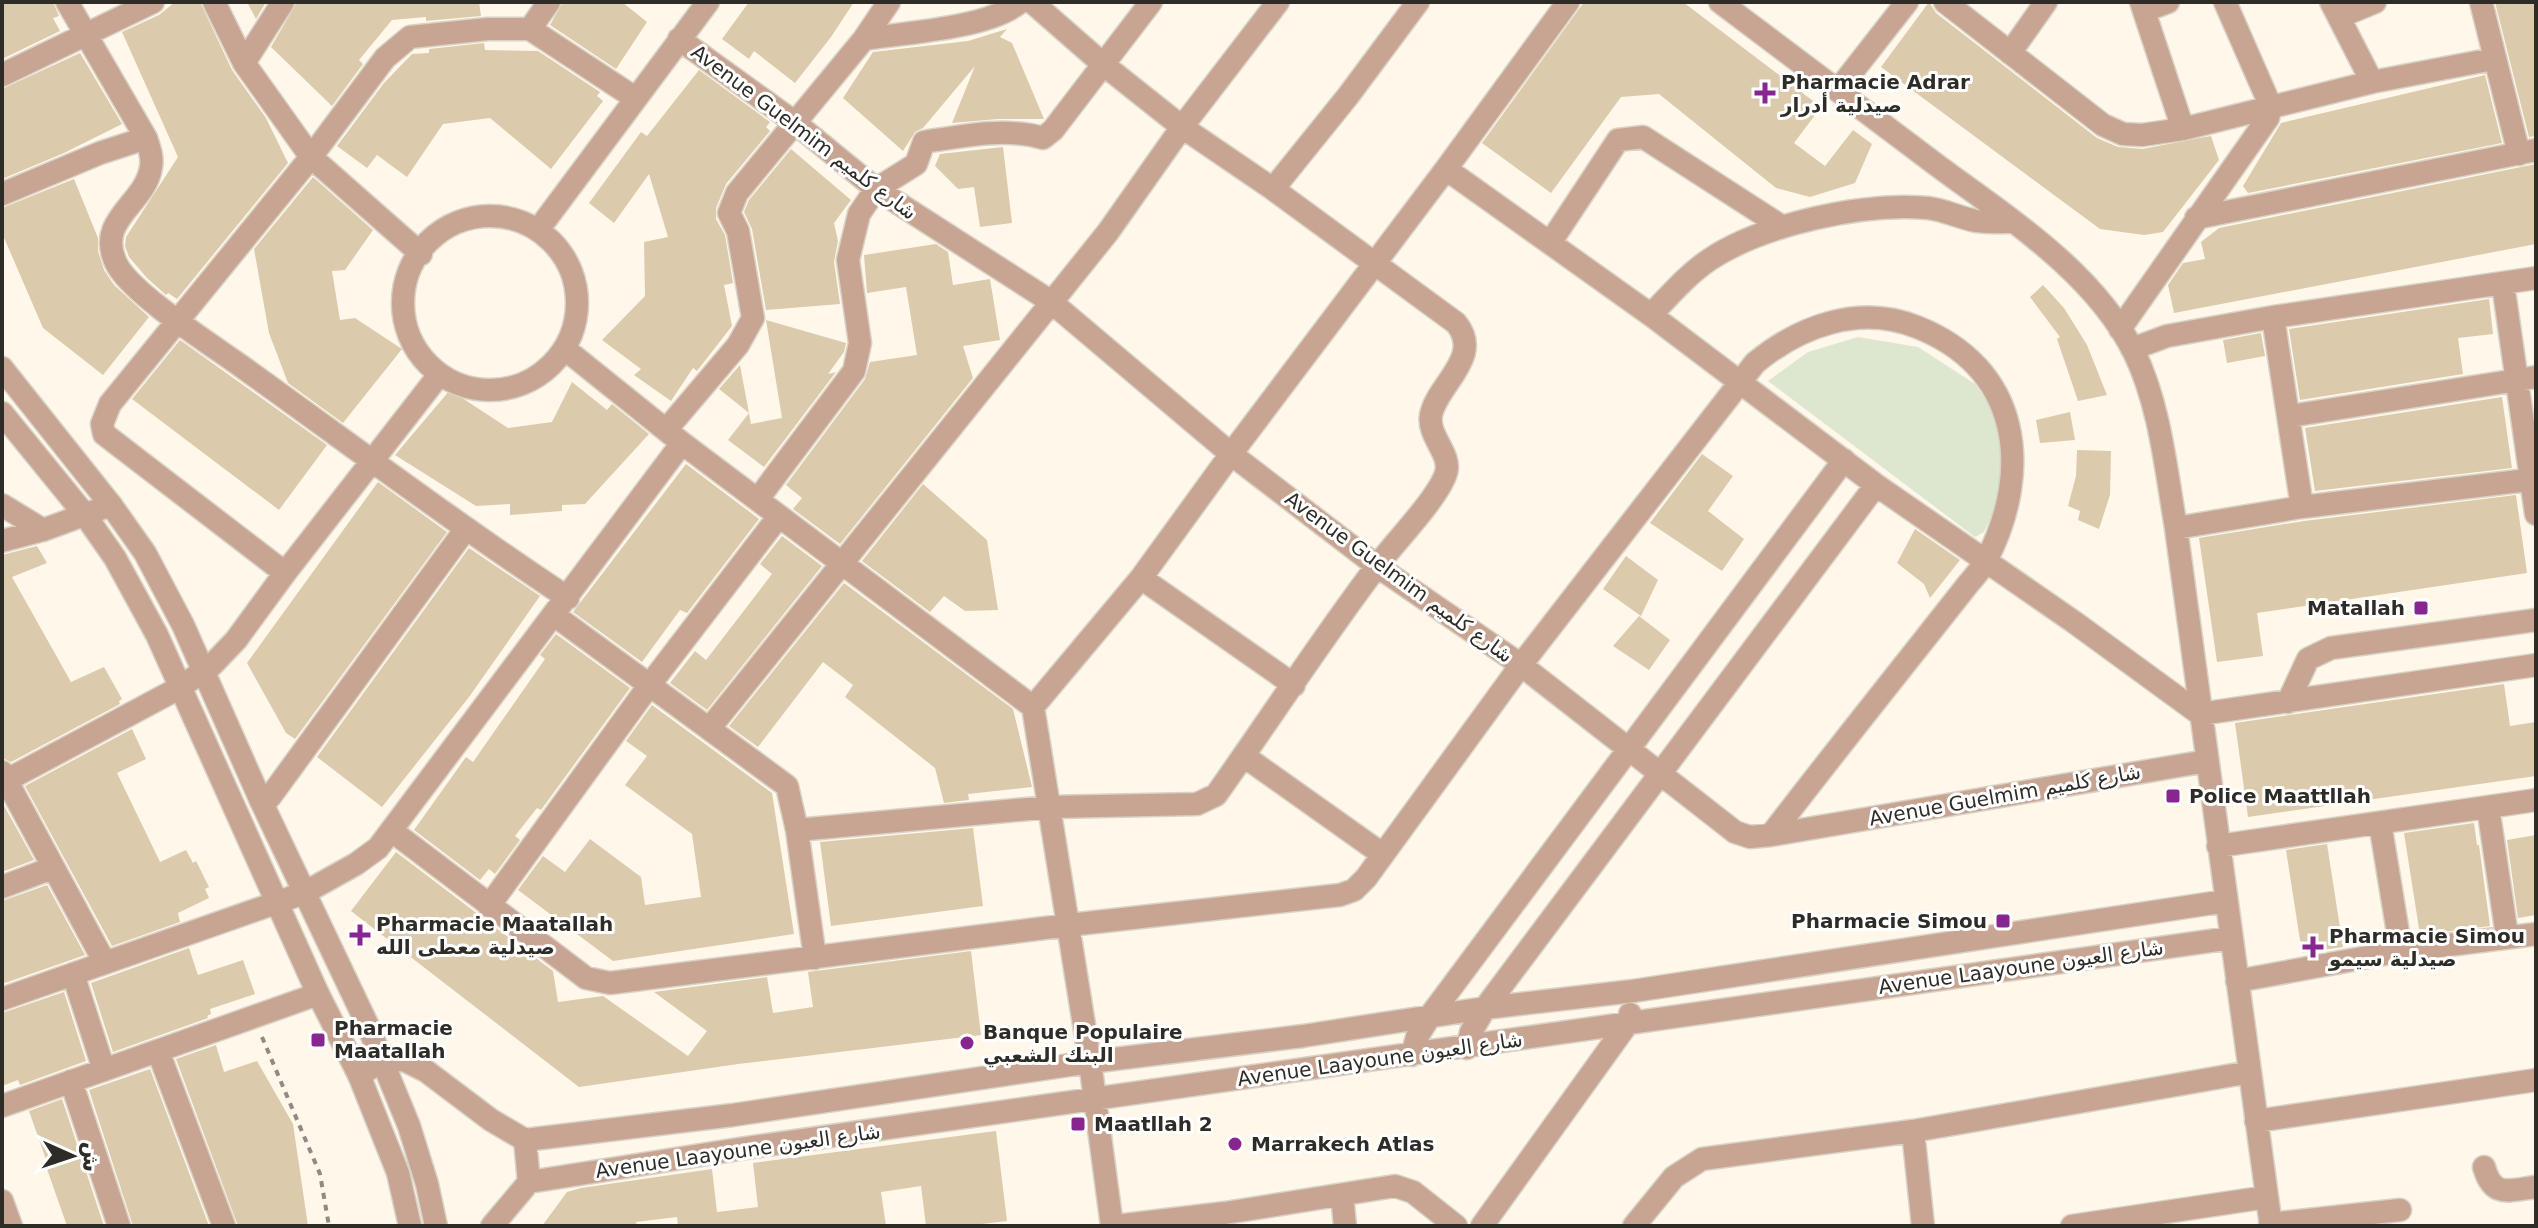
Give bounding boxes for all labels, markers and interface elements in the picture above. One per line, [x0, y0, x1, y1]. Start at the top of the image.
street label: Avenue Guelmim شارع كلميم [687, 40, 921, 224]
place label: Pharmacie Adrar صيدلية أدرار [1780, 70, 1970, 117]
marker: Pharmacie Adrar صيدلية أدرار [1756, 84, 1774, 102]
street label: Avenue Guelmim شارع كلميم [1281, 486, 1517, 668]
place label: Matallah [2307, 596, 2405, 620]
marker: Matallah [2412, 599, 2430, 617]
street label: Avenue Guelmim شارع كلميم [1867, 759, 2143, 831]
place label: Police Maattllah [2189, 784, 2371, 808]
marker: Police Maattllah [2164, 787, 2182, 805]
place label: Pharmacie Simou [1791, 909, 1987, 933]
place label: Pharmacie Maatallah صيدلية معطى الله [376, 912, 613, 959]
marker: Pharmacie Simou [1994, 912, 2012, 930]
place label: Pharmacie Simou صيدلية سيمو [2328, 924, 2525, 971]
marker: Pharmacie Maatallah صيدلية معطى الله [351, 926, 369, 944]
street label: Avenue Laayoune شارع العيون [1877, 935, 2165, 999]
marker: Pharmacie Simou صيدلية سيمو [2304, 938, 2322, 956]
place label: Pharmacie Maatallah [334, 1016, 453, 1063]
place label: Banque Populaire البنك الشعبي [983, 1020, 1183, 1068]
street label: Avenue Laayoune شارع العيون [1236, 1027, 1524, 1091]
marker: Pharmacie Maatallah [309, 1031, 327, 1049]
marker: Banque Populaire البنك الشعبي [958, 1034, 976, 1052]
place label: Maatllah 2 [1094, 1112, 1213, 1136]
marker: Maatllah 2 [1069, 1115, 1087, 1133]
north arrow [32, 1116, 112, 1196]
street label: Avenue Laayoune شارع العيون [594, 1119, 882, 1183]
place label: Marrakech Atlas [1251, 1132, 1434, 1156]
marker: Marrakech Atlas [1226, 1135, 1244, 1153]
text: ش [78, 1141, 105, 1173]

